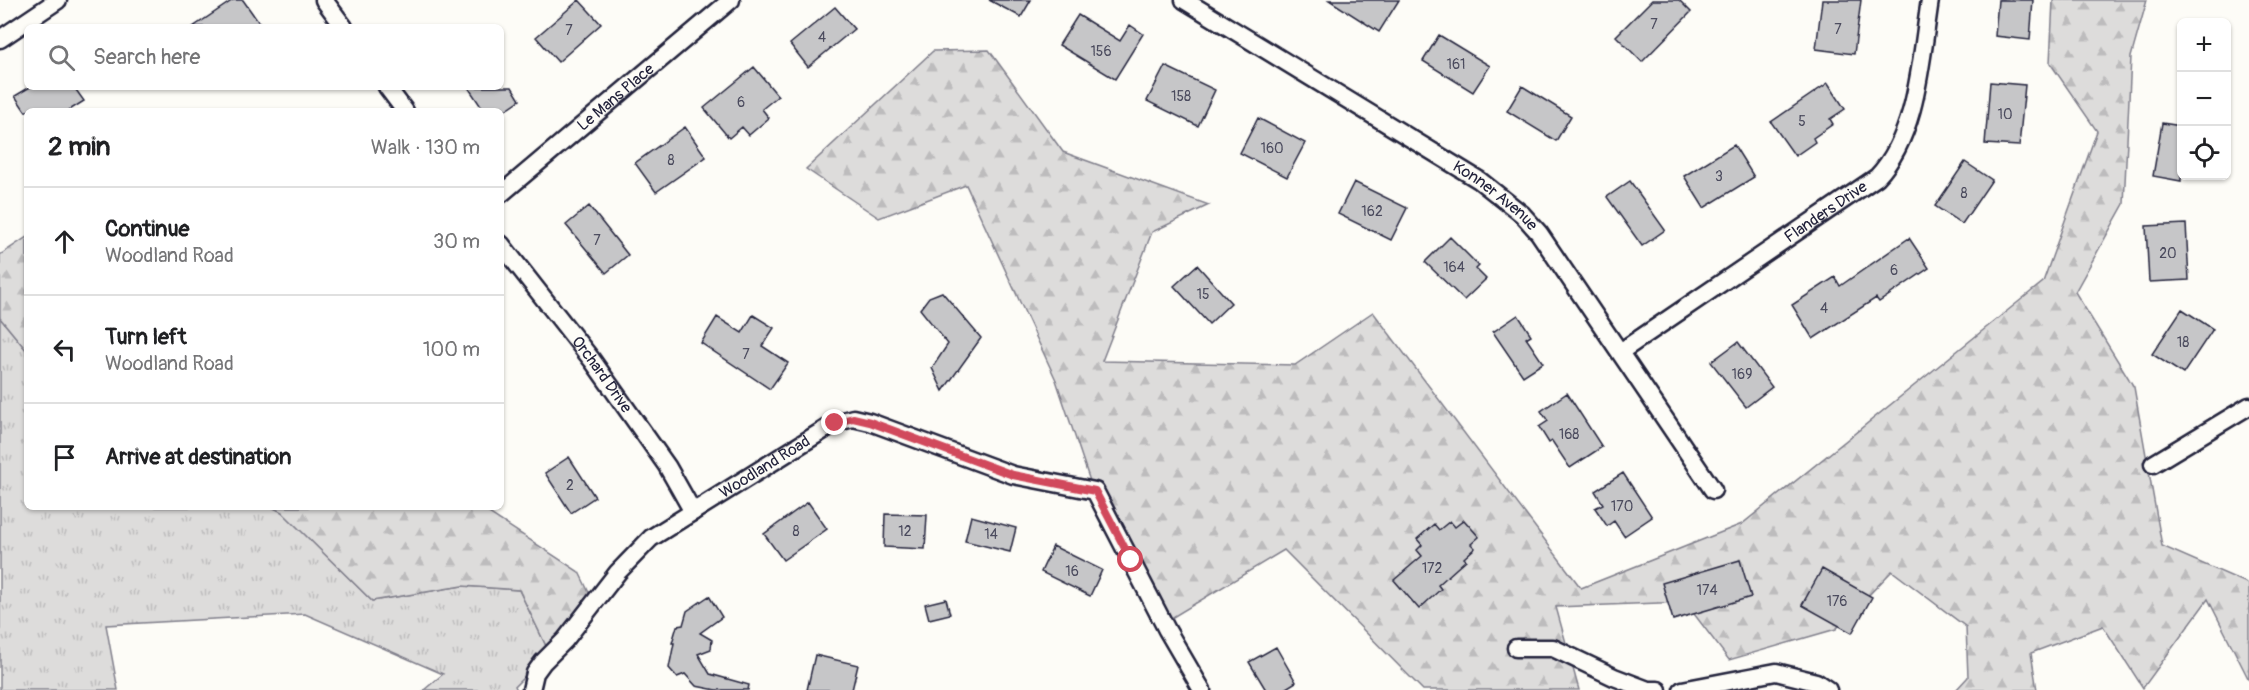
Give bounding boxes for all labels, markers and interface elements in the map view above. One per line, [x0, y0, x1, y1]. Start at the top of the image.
house number: 7 [1650, 16, 1658, 33]
map controls [2177, 18, 2231, 180]
button: + [2177, 18, 2231, 72]
house number: 7 [1834, 21, 1842, 38]
house number: 7 [565, 22, 573, 39]
search box [24, 24, 504, 90]
house number: 4 [818, 29, 826, 46]
icon: search [45, 41, 78, 74]
text: Search here [93, 43, 200, 71]
house number: 156 [1090, 43, 1112, 60]
house number: 161 [1446, 56, 1466, 73]
street label: Le Mans Place [573, 59, 658, 135]
button: − [2177, 72, 2231, 126]
house number: 158 [1171, 88, 1191, 105]
house number: 6 [737, 94, 745, 111]
house number: 10 [1997, 106, 2013, 123]
house number: 5 [1798, 113, 1806, 130]
button: locate [2177, 126, 2231, 180]
text: 2 min [48, 131, 110, 163]
text: Walk · 130 m [371, 135, 480, 160]
house number: 160 [1260, 140, 1284, 157]
house number: 8 [667, 152, 675, 169]
street label: Konner Avenue [1449, 156, 1542, 235]
house number: 3 [1715, 168, 1723, 185]
street label: Flanders Drive [1781, 177, 1871, 247]
house number: 8 [1960, 185, 1968, 202]
house number: 162 [1361, 203, 1383, 220]
text: Continue [105, 215, 189, 243]
icon: ahead [48, 225, 81, 258]
text: 30 m [433, 229, 480, 254]
house number: 7 [593, 232, 601, 249]
text: Woodland Road [105, 243, 234, 268]
house number: 20 [2159, 245, 2177, 262]
house number: 164 [1443, 259, 1465, 276]
house number: 6 [1890, 262, 1898, 279]
house number: 15 [1196, 286, 1210, 303]
house number: 4 [1820, 300, 1828, 317]
text: Turn left [105, 323, 187, 351]
street label: Orchard Drive [567, 332, 636, 417]
icon: left [48, 333, 81, 366]
house number: 18 [2177, 334, 2189, 351]
text: 100 m [423, 337, 480, 362]
house number: 7 [742, 346, 750, 363]
text: Woodland Road [105, 351, 234, 376]
house number: 169 [1732, 366, 1752, 383]
route end [821, 409, 847, 435]
house number: 168 [1559, 426, 1579, 443]
street label: Woodland Road [716, 431, 814, 503]
icon: arrive [48, 441, 81, 474]
text: Arrive at destination [105, 443, 291, 471]
house number: 2 [566, 477, 574, 494]
house number: 170 [1611, 498, 1633, 515]
house number: 8 [792, 523, 800, 540]
house number: 12 [898, 523, 912, 540]
house number: 14 [984, 526, 998, 543]
route start [1117, 546, 1143, 572]
house number: 172 [1422, 560, 1443, 577]
house number: 16 [1065, 563, 1079, 580]
house number: 174 [1697, 582, 1718, 599]
house number: 176 [1826, 593, 1848, 610]

